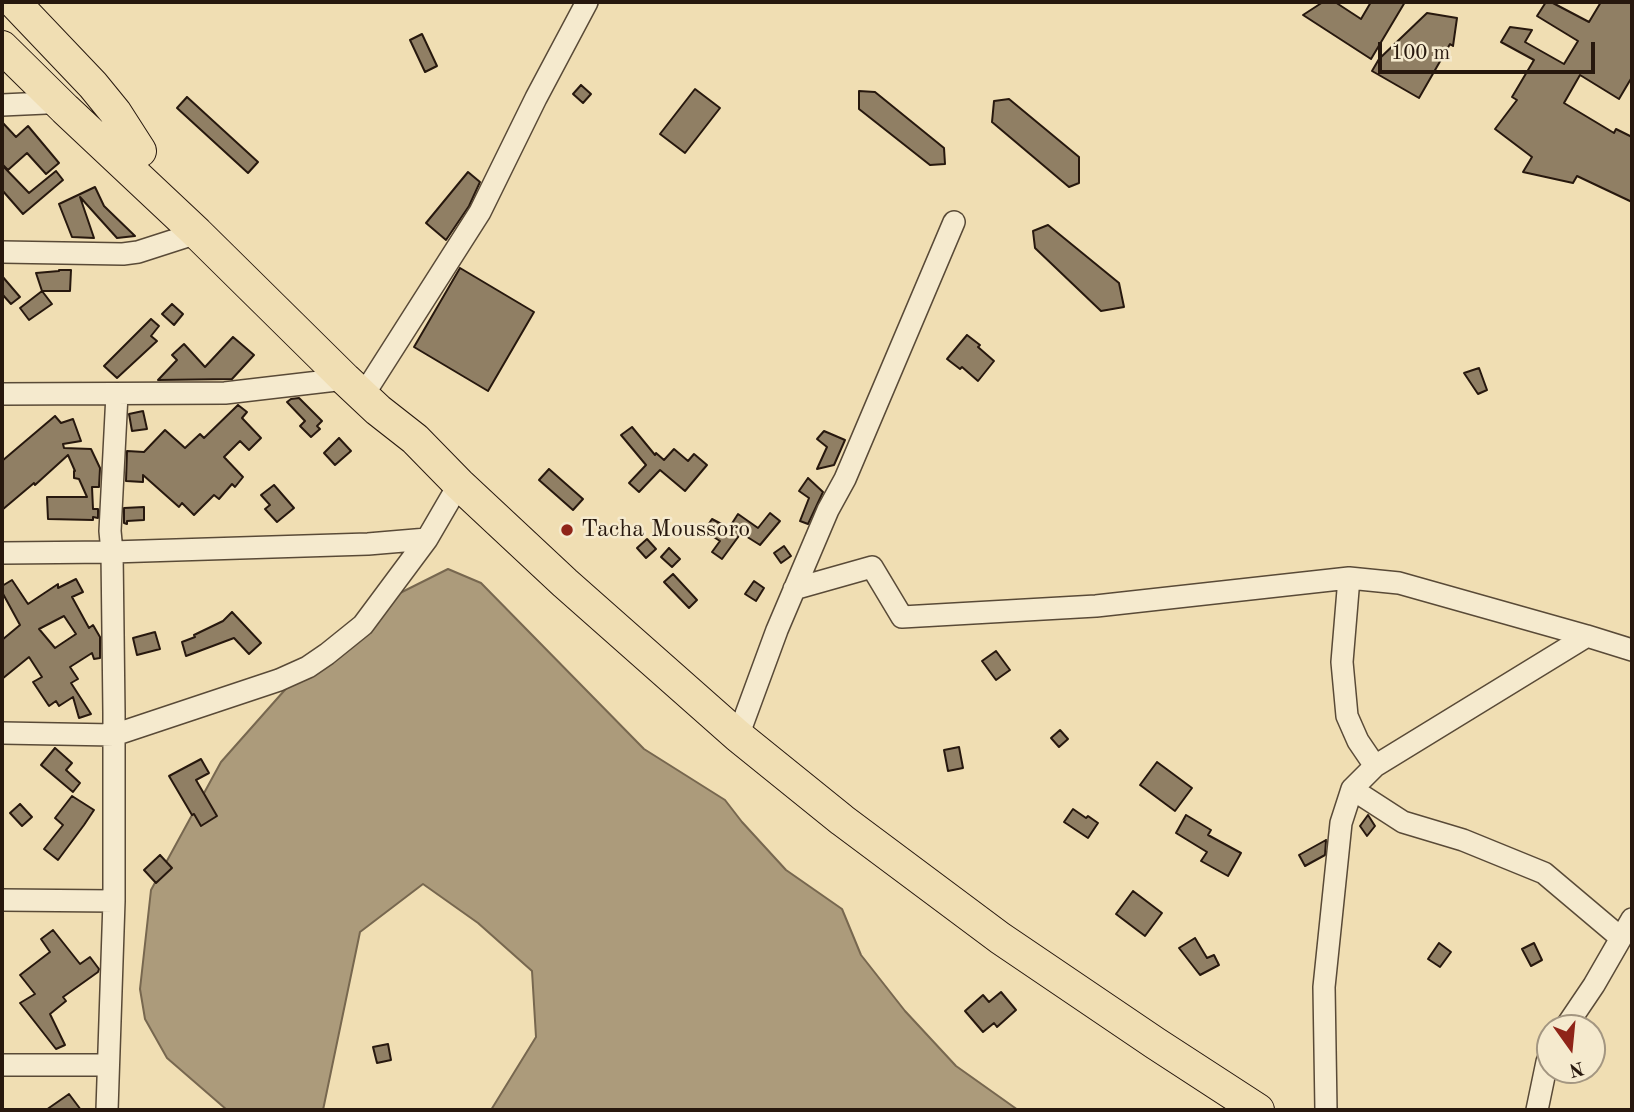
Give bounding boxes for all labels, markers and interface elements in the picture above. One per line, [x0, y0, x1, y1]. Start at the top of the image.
scale bar [1382, 28, 1599, 72]
text: 100 m [1391, 43, 1450, 64]
place label: Tacha Moussoro [581, 516, 750, 544]
marker: Tacha Moussoro [559, 522, 575, 538]
north arrow [1536, 1014, 1606, 1084]
text: N [1567, 1057, 1586, 1079]

